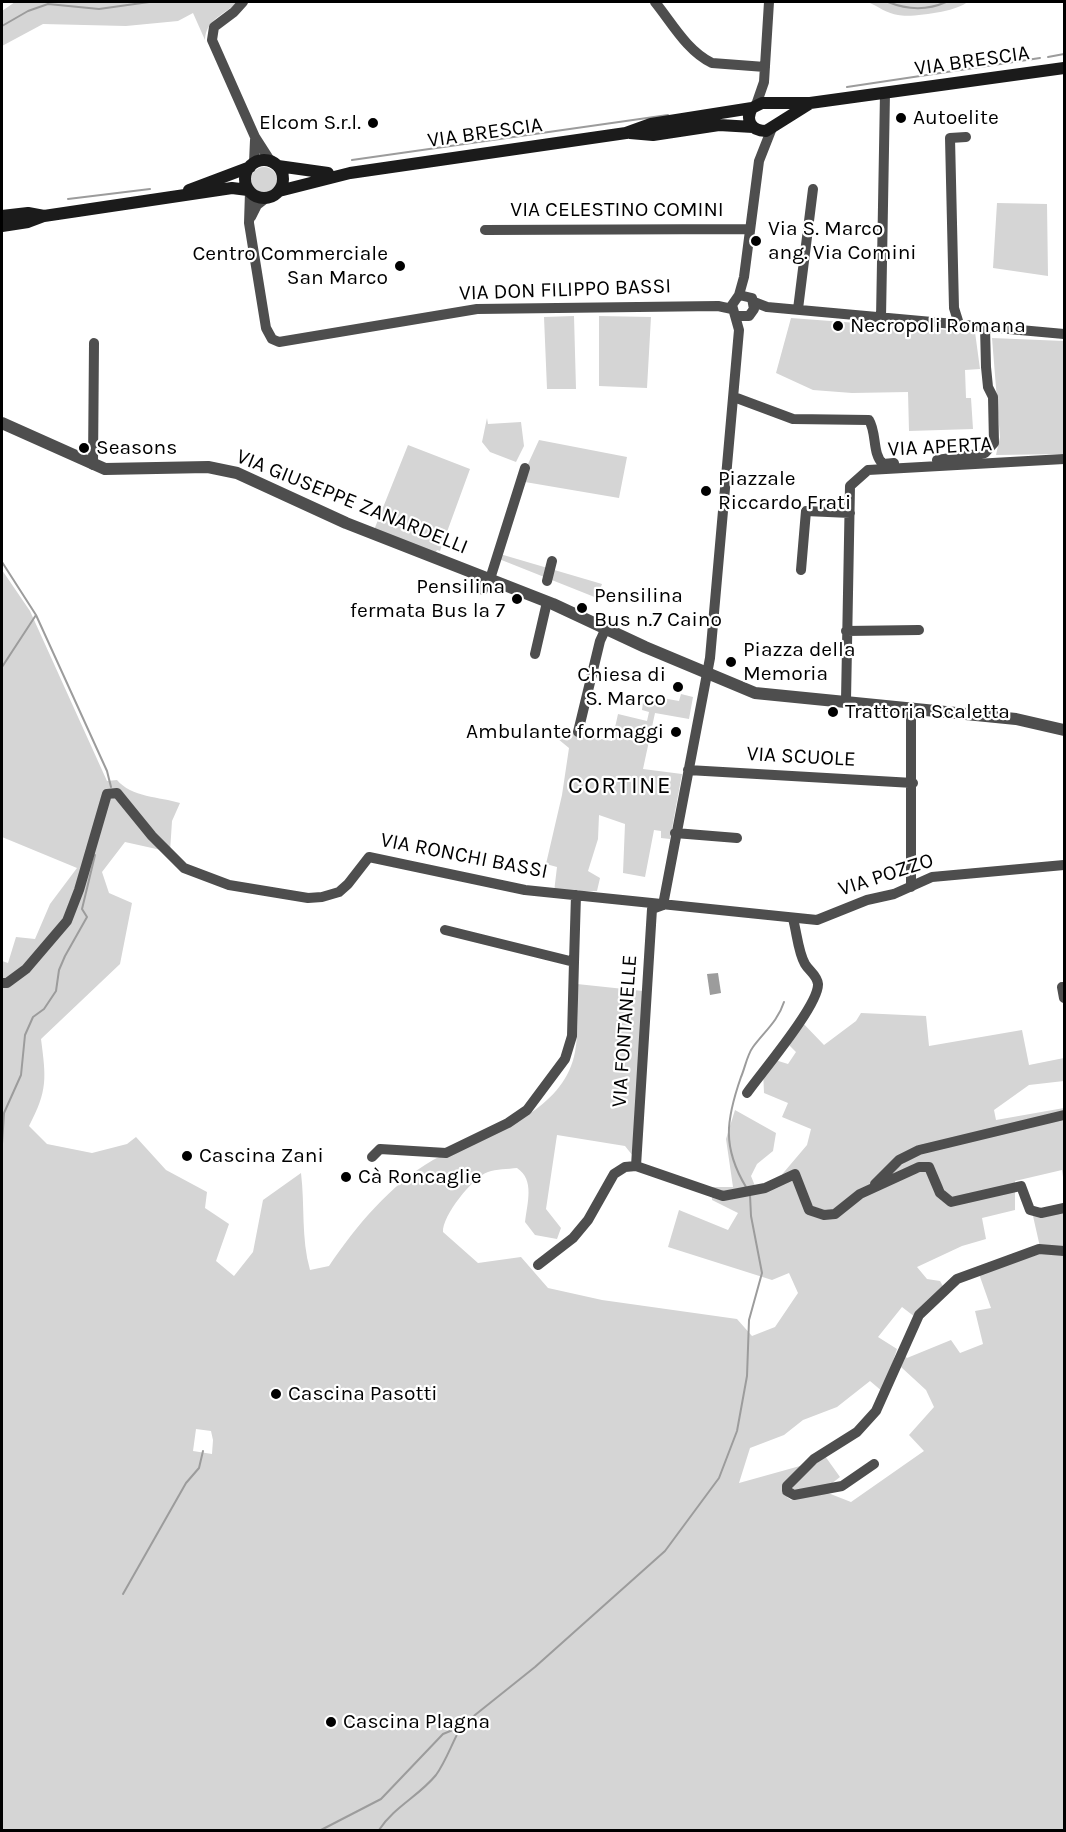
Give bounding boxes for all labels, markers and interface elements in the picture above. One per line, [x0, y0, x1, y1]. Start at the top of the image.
street label: VIA BRESCIA [913, 40, 1031, 82]
place label: Autoelite [913, 105, 999, 131]
place label: Elcom S.r.l. [259, 110, 361, 136]
marker: Autoelite [894, 111, 908, 125]
street label: VIA BRESCIA [426, 112, 544, 154]
marker: Elcom S.r.l. [366, 116, 380, 130]
street label: VIA CELESTINO COMINI [510, 197, 724, 223]
place label: Via S. Marco ang. Via Comini [768, 216, 917, 266]
marker: Via S. Marco ang. Via Comini [749, 234, 763, 248]
place label: Centro Commerciale San Marco [192, 241, 388, 291]
marker: Centro Commerciale San Marco [393, 259, 407, 273]
street label: VIA DON FILIPPO BASSI [458, 274, 672, 306]
place label: Necropoli Romana [850, 313, 1026, 339]
marker: Necropoli Romana [831, 319, 845, 333]
street label: VIA APERTA [887, 432, 993, 462]
place label: Seasons [96, 435, 177, 461]
marker: Seasons [77, 441, 91, 455]
street label: VIA GIUSEPPE ZANARDELLI [233, 444, 471, 560]
place label: Piazzale Riccardo Frati [718, 466, 851, 516]
marker: Piazzale Riccardo Frati [699, 484, 713, 498]
place label: Pensilina fermata Bus la 7 [350, 574, 505, 624]
place label: Pensilina Bus n.7 Caino [594, 583, 722, 633]
marker: Pensilina fermata Bus la 7 [510, 592, 524, 606]
marker: Pensilina Bus n.7 Caino [575, 601, 589, 615]
place label: Piazza della Memoria [743, 637, 855, 687]
marker: Piazza della Memoria [724, 655, 738, 669]
place label: Chiesa di S. Marco [577, 662, 666, 712]
marker: Chiesa di S. Marco [671, 680, 685, 694]
place label: Trattoria Scaletta [845, 699, 1010, 725]
marker: Trattoria Scaletta [826, 705, 840, 719]
place label: Ambulante formaggi [466, 719, 664, 745]
marker: Ambulante formaggi [669, 725, 683, 739]
street label: VIA SCUOLE [746, 742, 856, 772]
district label: CORTINE [568, 772, 672, 800]
street label: VIA RONCHI BASSI [378, 827, 550, 885]
street label: VIA POZZO [835, 848, 937, 902]
street label: VIA FONTANELLE [607, 954, 643, 1108]
place label: Cascina Zani [199, 1143, 324, 1169]
marker: Cascina Zani [180, 1149, 194, 1163]
place label: Cà Roncaglie [358, 1164, 482, 1190]
marker: Cà Roncaglie [339, 1170, 353, 1184]
place label: Cascina Pasotti [288, 1381, 438, 1407]
marker: Cascina Pasotti [269, 1387, 283, 1401]
place label: Cascina Plagna [343, 1709, 490, 1735]
marker: Cascina Plagna [324, 1715, 338, 1729]

